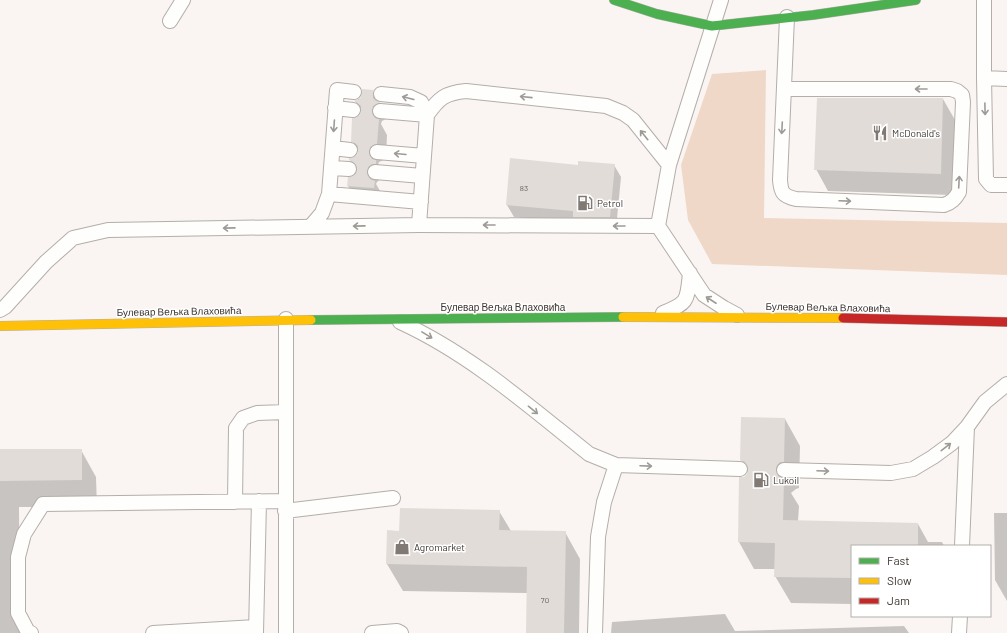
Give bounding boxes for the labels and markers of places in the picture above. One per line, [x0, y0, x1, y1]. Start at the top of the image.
restaurant icon: McDonald's [871, 124, 889, 142]
place label: McDonald's [892, 127, 940, 139]
fuel station icon: Petrol [576, 194, 594, 212]
place label: Petrol [597, 197, 623, 209]
fuel station icon: Lukoil [752, 471, 770, 489]
place label: Lukoil [773, 474, 799, 486]
shop icon: Agromarket [393, 538, 411, 556]
place label: Agromarket [414, 541, 465, 553]

